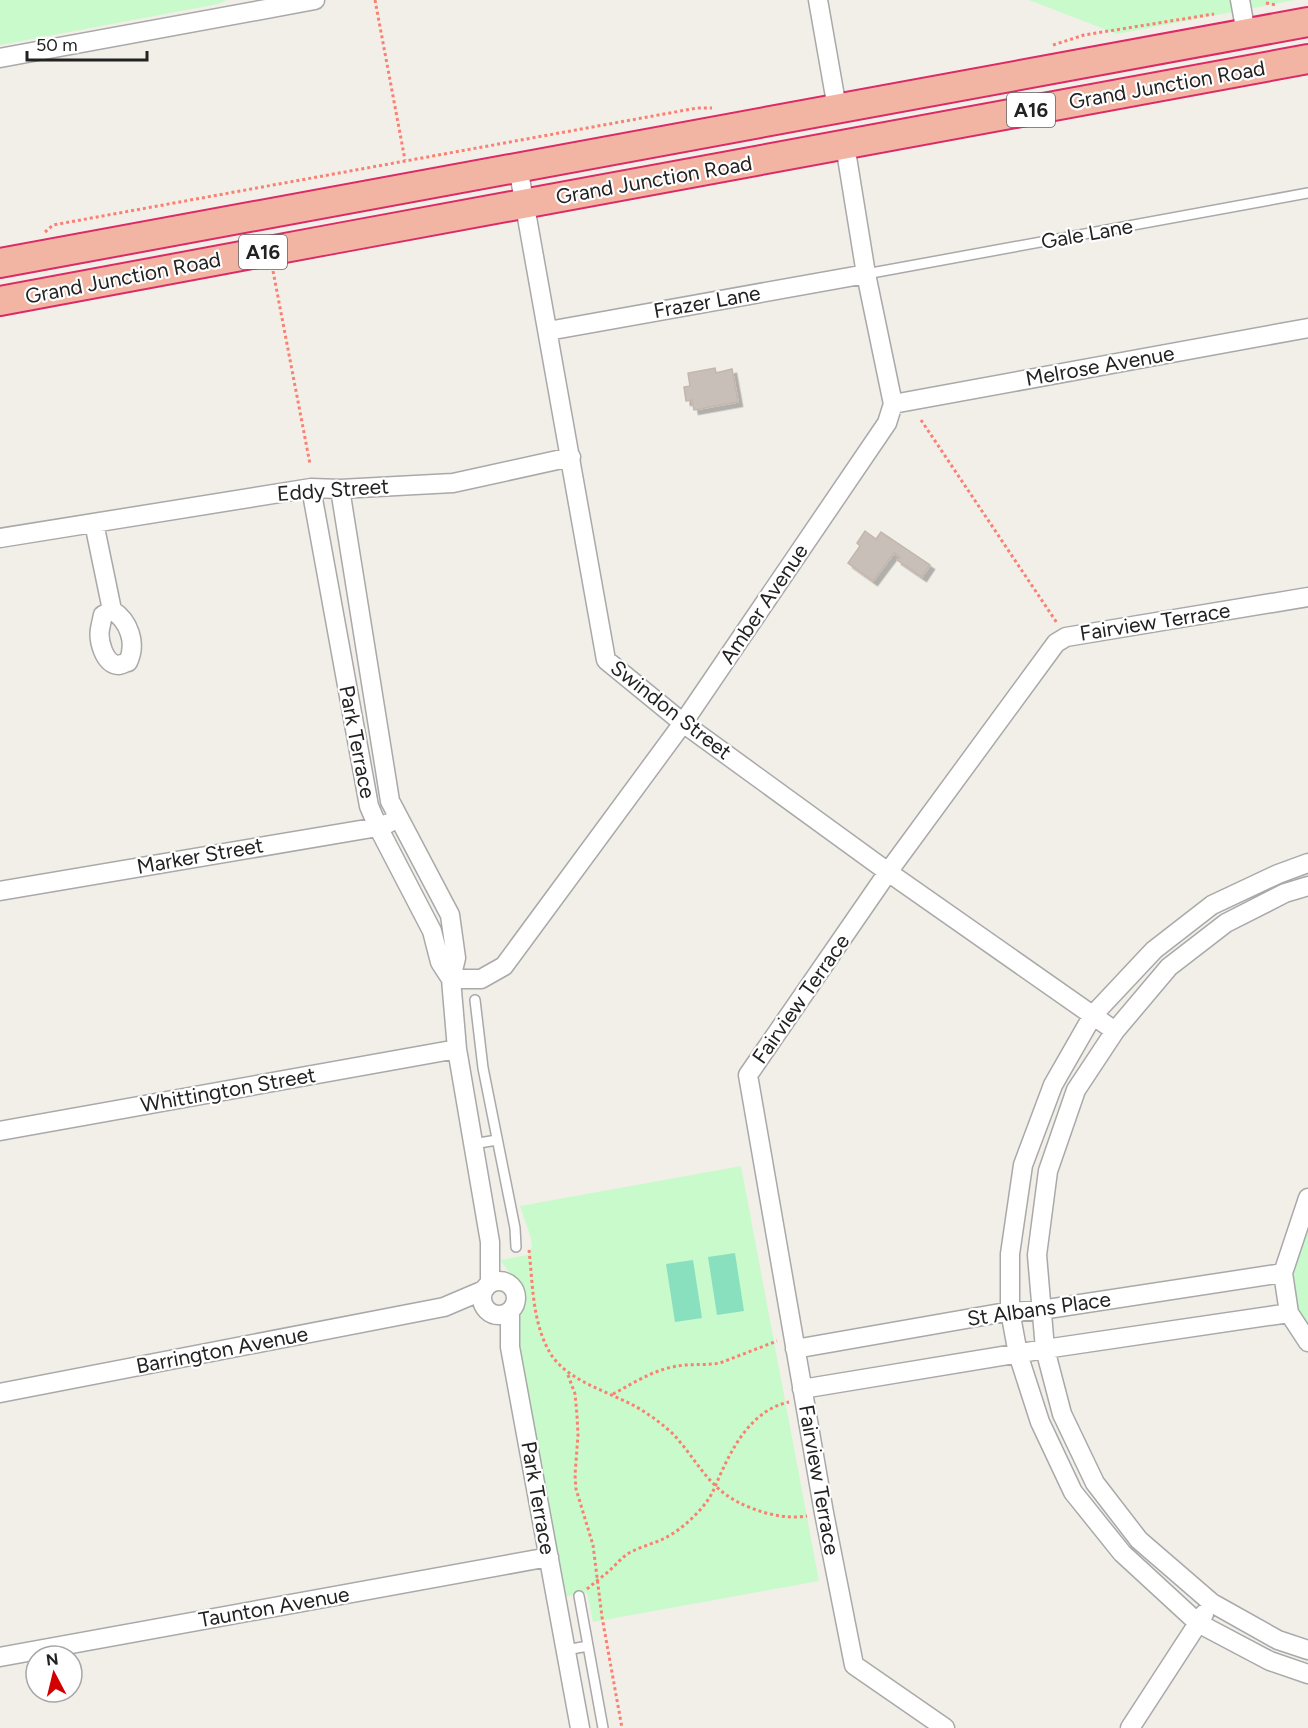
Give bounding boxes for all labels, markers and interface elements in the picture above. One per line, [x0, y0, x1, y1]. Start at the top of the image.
scale bar [27, 24, 147, 62]
text: 50 m [36, 34, 78, 56]
street label: Grand Junction Road [1067, 55, 1267, 114]
road number: A16 [1007, 93, 1055, 127]
street label: Grand Junction Road [554, 150, 754, 209]
street label: Gale Lane [1039, 213, 1135, 254]
road number: A16 [239, 235, 287, 269]
street label: Grand Junction Road [23, 246, 223, 309]
street label: Frazer Lane [652, 280, 762, 323]
street label: Melrose Avenue [1024, 340, 1176, 391]
street label: Eddy Street [276, 473, 390, 506]
street label: Amber Avenue [714, 539, 813, 668]
street label: Fairview Terrace [1078, 597, 1232, 646]
street label: Swindon Street [606, 655, 737, 764]
street label: Park Terrace [334, 683, 381, 801]
street label: Marker Street [135, 832, 265, 879]
street label: Fairview Terrace [747, 929, 854, 1068]
street label: Whittington Street [138, 1062, 317, 1117]
street label: St Albans Place [965, 1286, 1112, 1331]
street label: Barrington Avenue [134, 1321, 310, 1378]
street label: Fairview Terrace [794, 1403, 845, 1557]
street label: Park Terrace [516, 1439, 561, 1557]
street label: Taunton Avenue [197, 1581, 351, 1632]
north arrow [24, 1644, 84, 1704]
text: N [45, 1649, 60, 1670]

